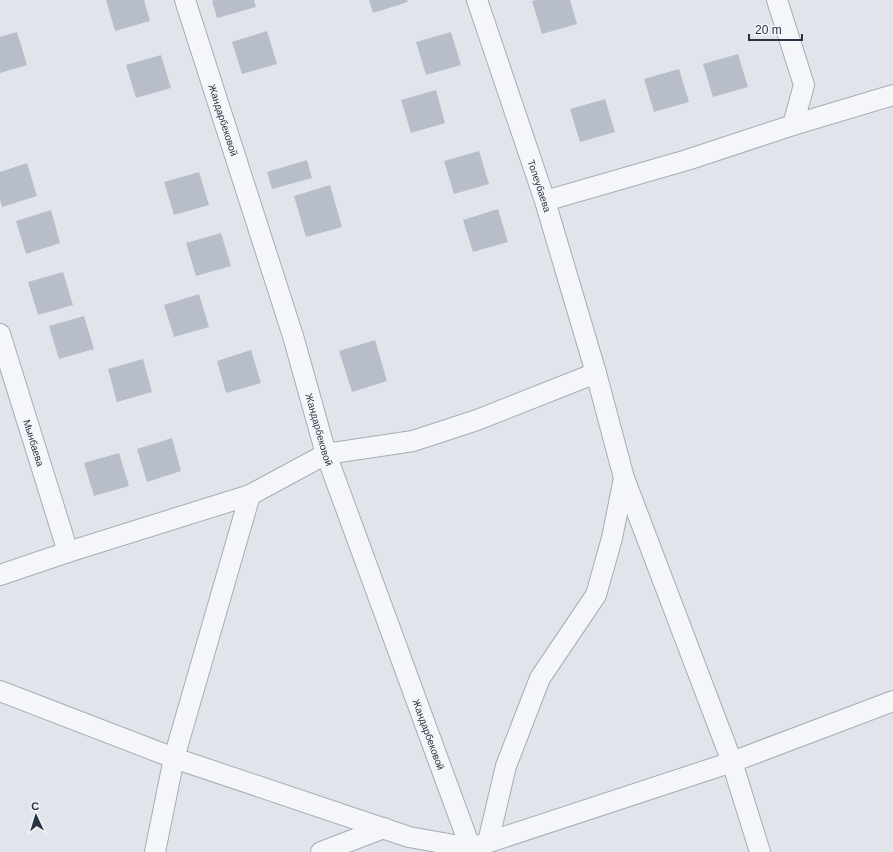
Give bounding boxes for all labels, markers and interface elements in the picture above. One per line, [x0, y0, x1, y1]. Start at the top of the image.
scale bar [749, 16, 802, 42]
text: 20 m [755, 23, 782, 37]
street label: Жандарбековой [207, 83, 240, 157]
street label: Толеубаева [526, 158, 554, 214]
street label: Жандарбековой [304, 392, 335, 467]
street label: Мынбаева [21, 418, 47, 468]
street label: Жандарбековой [411, 697, 447, 771]
north arrow [16, 796, 56, 836]
text: С [31, 800, 40, 812]

